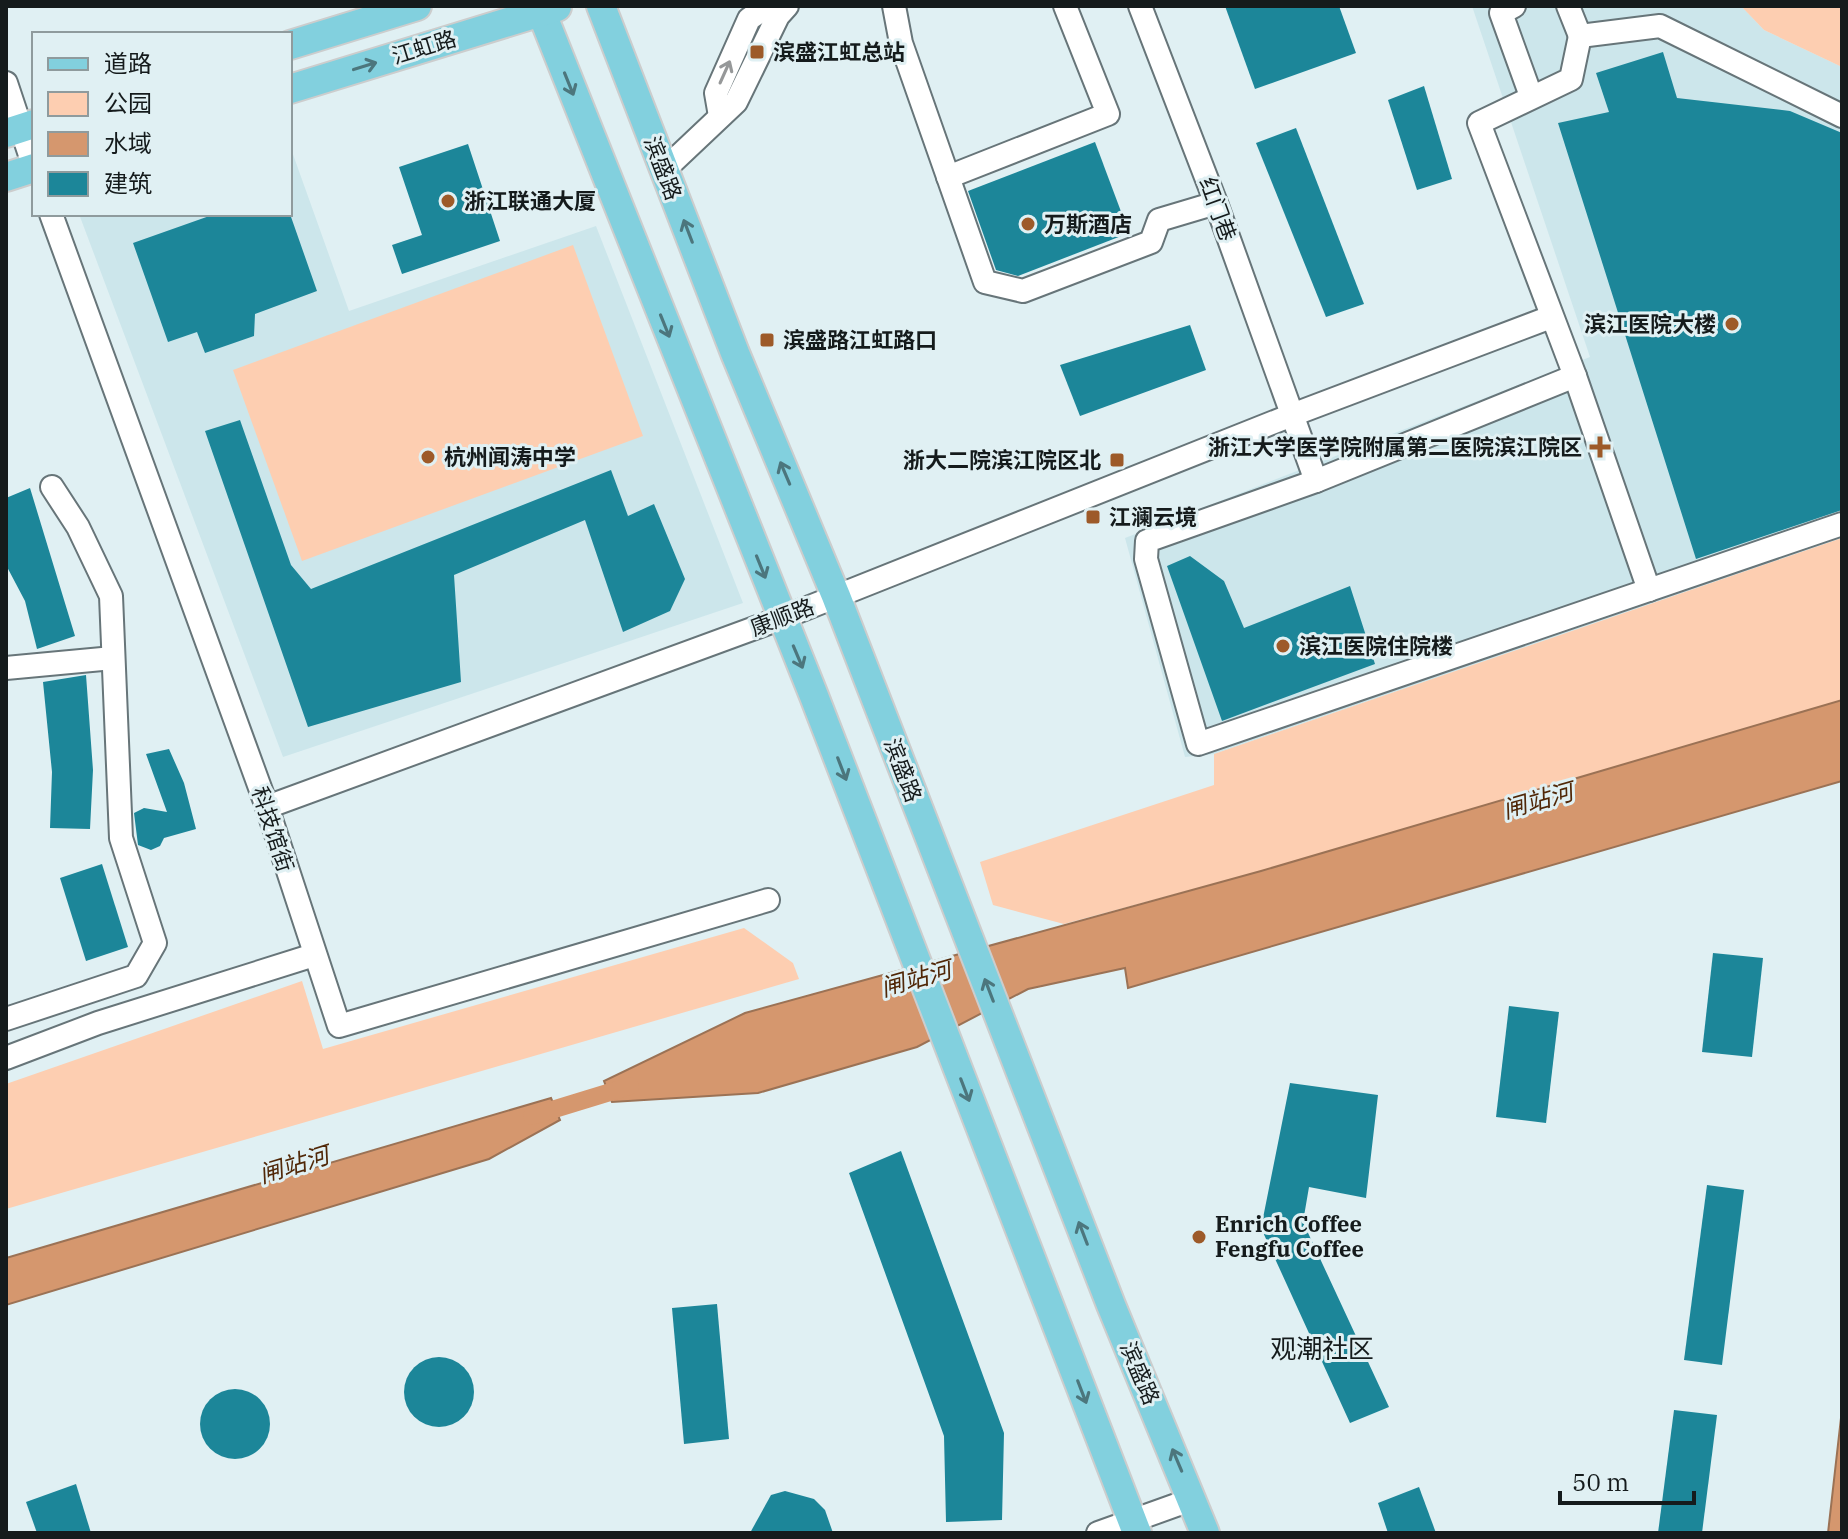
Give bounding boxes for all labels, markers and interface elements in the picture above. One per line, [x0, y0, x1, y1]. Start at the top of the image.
street label: 江虹路 [388, 23, 460, 70]
legend [32, 32, 292, 216]
place label: 滨盛江虹总站 [773, 37, 905, 66]
marker: 滨盛江虹总站 [748, 43, 766, 61]
text: 道路 [104, 47, 152, 79]
one-way arrow [351, 58, 377, 73]
one-way arrow [718, 60, 733, 84]
one-way arrow [563, 71, 578, 96]
text: 公园 [104, 87, 152, 119]
text: 水域 [104, 127, 152, 159]
street label: 滨盛路 [638, 132, 689, 204]
text: 建筑 [104, 167, 152, 199]
street label: 红门巷 [1194, 173, 1243, 245]
place label: 浙江联通大厦 [464, 186, 596, 215]
marker: 浙江联通大厦 [439, 192, 457, 210]
place label: 万斯酒店 [1044, 209, 1132, 238]
marker: 万斯酒店 [1019, 215, 1037, 233]
one-way arrow [680, 219, 694, 244]
place label: 滨江医院大楼 [1584, 309, 1716, 338]
one-way arrow [659, 313, 674, 338]
marker: 滨江医院大楼 [1723, 315, 1741, 333]
place label: 滨盛路江虹路口 [783, 325, 937, 354]
marker: 滨盛路江虹路口 [758, 331, 776, 349]
place label: 浙江大学医学院附属第二医院滨江院区 [1208, 432, 1582, 461]
marker: 浙江大学医学院附属第二医院滨江院区 [1589, 436, 1611, 458]
place label: 杭州闻涛中学 [444, 442, 576, 471]
place label: 浙大二院滨江院区北 [903, 445, 1101, 474]
marker: 杭州闻涛中学 [419, 448, 437, 466]
marker: 浙大二院滨江院区北 [1108, 451, 1126, 469]
one-way arrow [777, 461, 791, 486]
place label: 江澜云境 [1109, 502, 1197, 531]
marker: 江澜云境 [1084, 508, 1102, 526]
one-way arrow [755, 554, 770, 579]
street label: 康顺路 [746, 591, 818, 642]
place label: 滨江医院住院楼 [1299, 631, 1453, 660]
marker: 滨江医院住院楼 [1274, 637, 1292, 655]
one-way arrow [792, 644, 806, 669]
street label: 滨盛路 [878, 734, 929, 806]
one-way arrow [836, 756, 850, 781]
water label: 闸站河 [1499, 774, 1581, 825]
street label: 科技馆街 [246, 783, 301, 875]
water label: 闸站河 [877, 952, 959, 1003]
one-way arrow [981, 979, 995, 1003]
one-way arrow [959, 1078, 973, 1102]
water label: 闸站河 [255, 1137, 337, 1190]
place label: Enrich Coffee Fengfu Coffee [1215, 1209, 1364, 1263]
one-way arrow [1075, 1221, 1089, 1246]
marker: Enrich Coffee Fengfu Coffee [1190, 1228, 1208, 1246]
district label: 观潮社区 [1270, 1331, 1374, 1365]
street label: 滨盛路 [1114, 1337, 1167, 1409]
one-way arrow [1076, 1379, 1090, 1404]
one-way arrow [1168, 1448, 1183, 1473]
scale bar [1560, 1455, 1694, 1505]
text: 50 m [1572, 1466, 1629, 1498]

